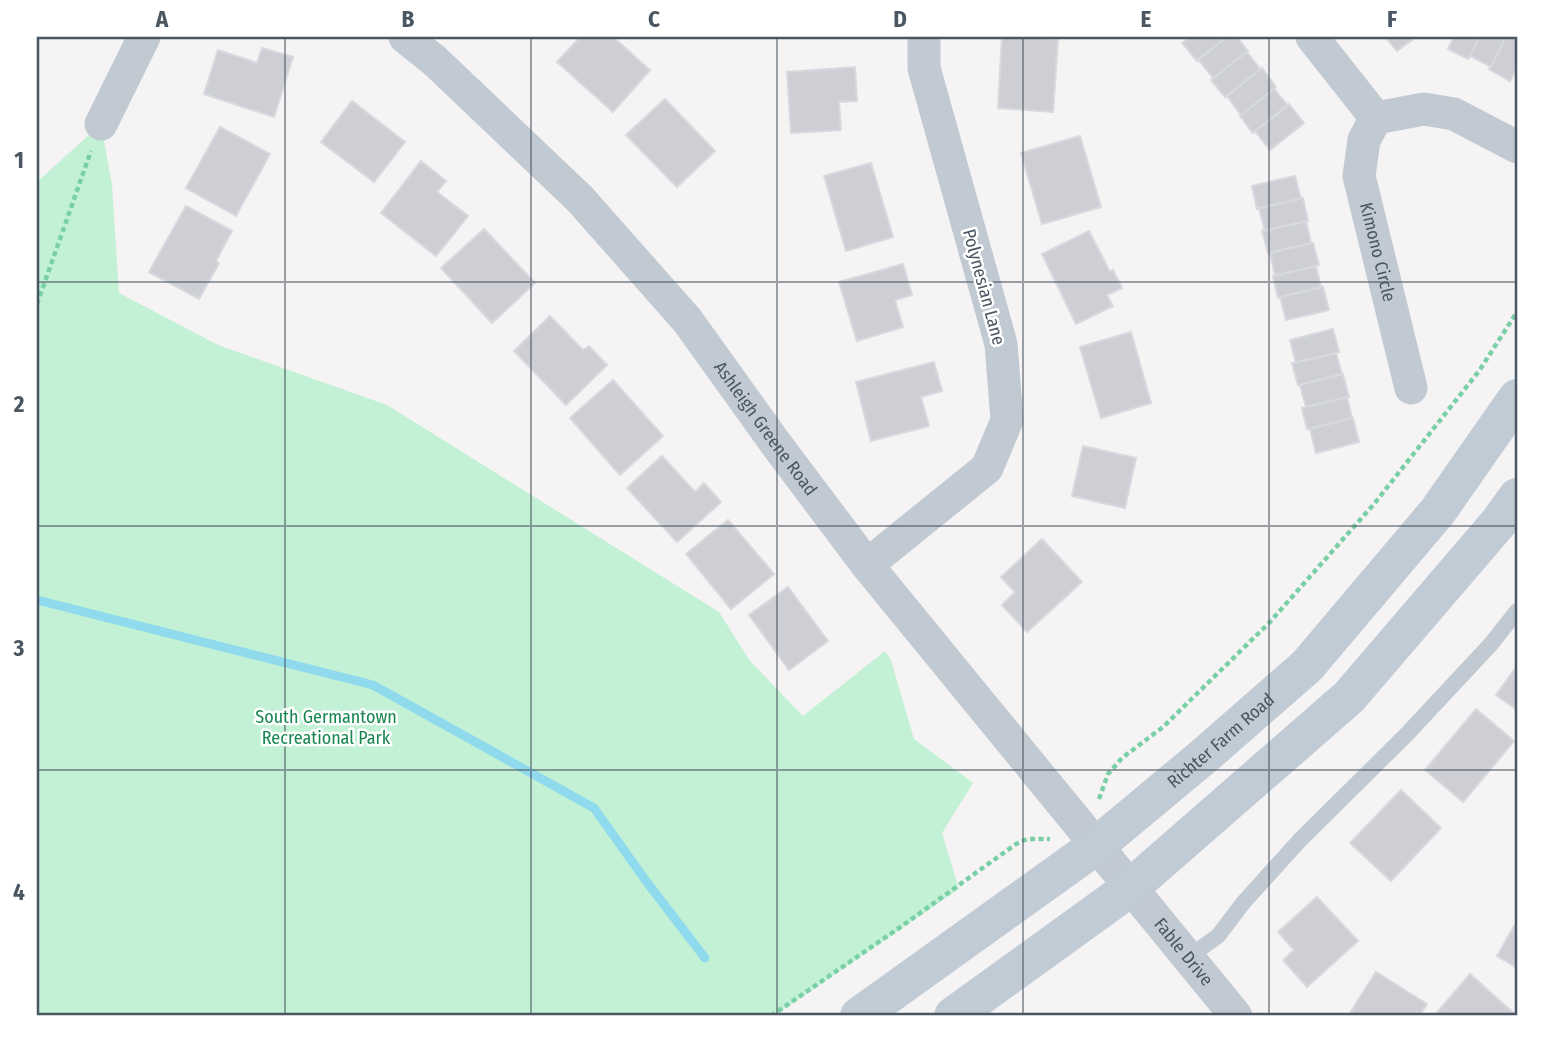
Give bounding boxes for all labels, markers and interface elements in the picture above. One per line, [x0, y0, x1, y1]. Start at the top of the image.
text: A [155, 5, 169, 33]
text: B [402, 5, 415, 33]
text: C [648, 5, 660, 33]
text: D [893, 5, 907, 33]
text: E [1141, 5, 1152, 33]
text: F [1387, 5, 1397, 33]
text: 1 [14, 146, 24, 174]
street label: Kimono Circle [1355, 200, 1400, 304]
street label: Polynesian Lane [958, 227, 1010, 347]
street label: Ashleigh Greene Road [709, 357, 822, 500]
text: 2 [13, 390, 25, 418]
text: 3 [13, 634, 25, 662]
street label: Richter Farm Road [1163, 689, 1279, 793]
park label: South Germantown Recreational Park [255, 706, 397, 749]
text: 4 [13, 878, 25, 906]
street label: Fable Drive [1149, 913, 1218, 990]

